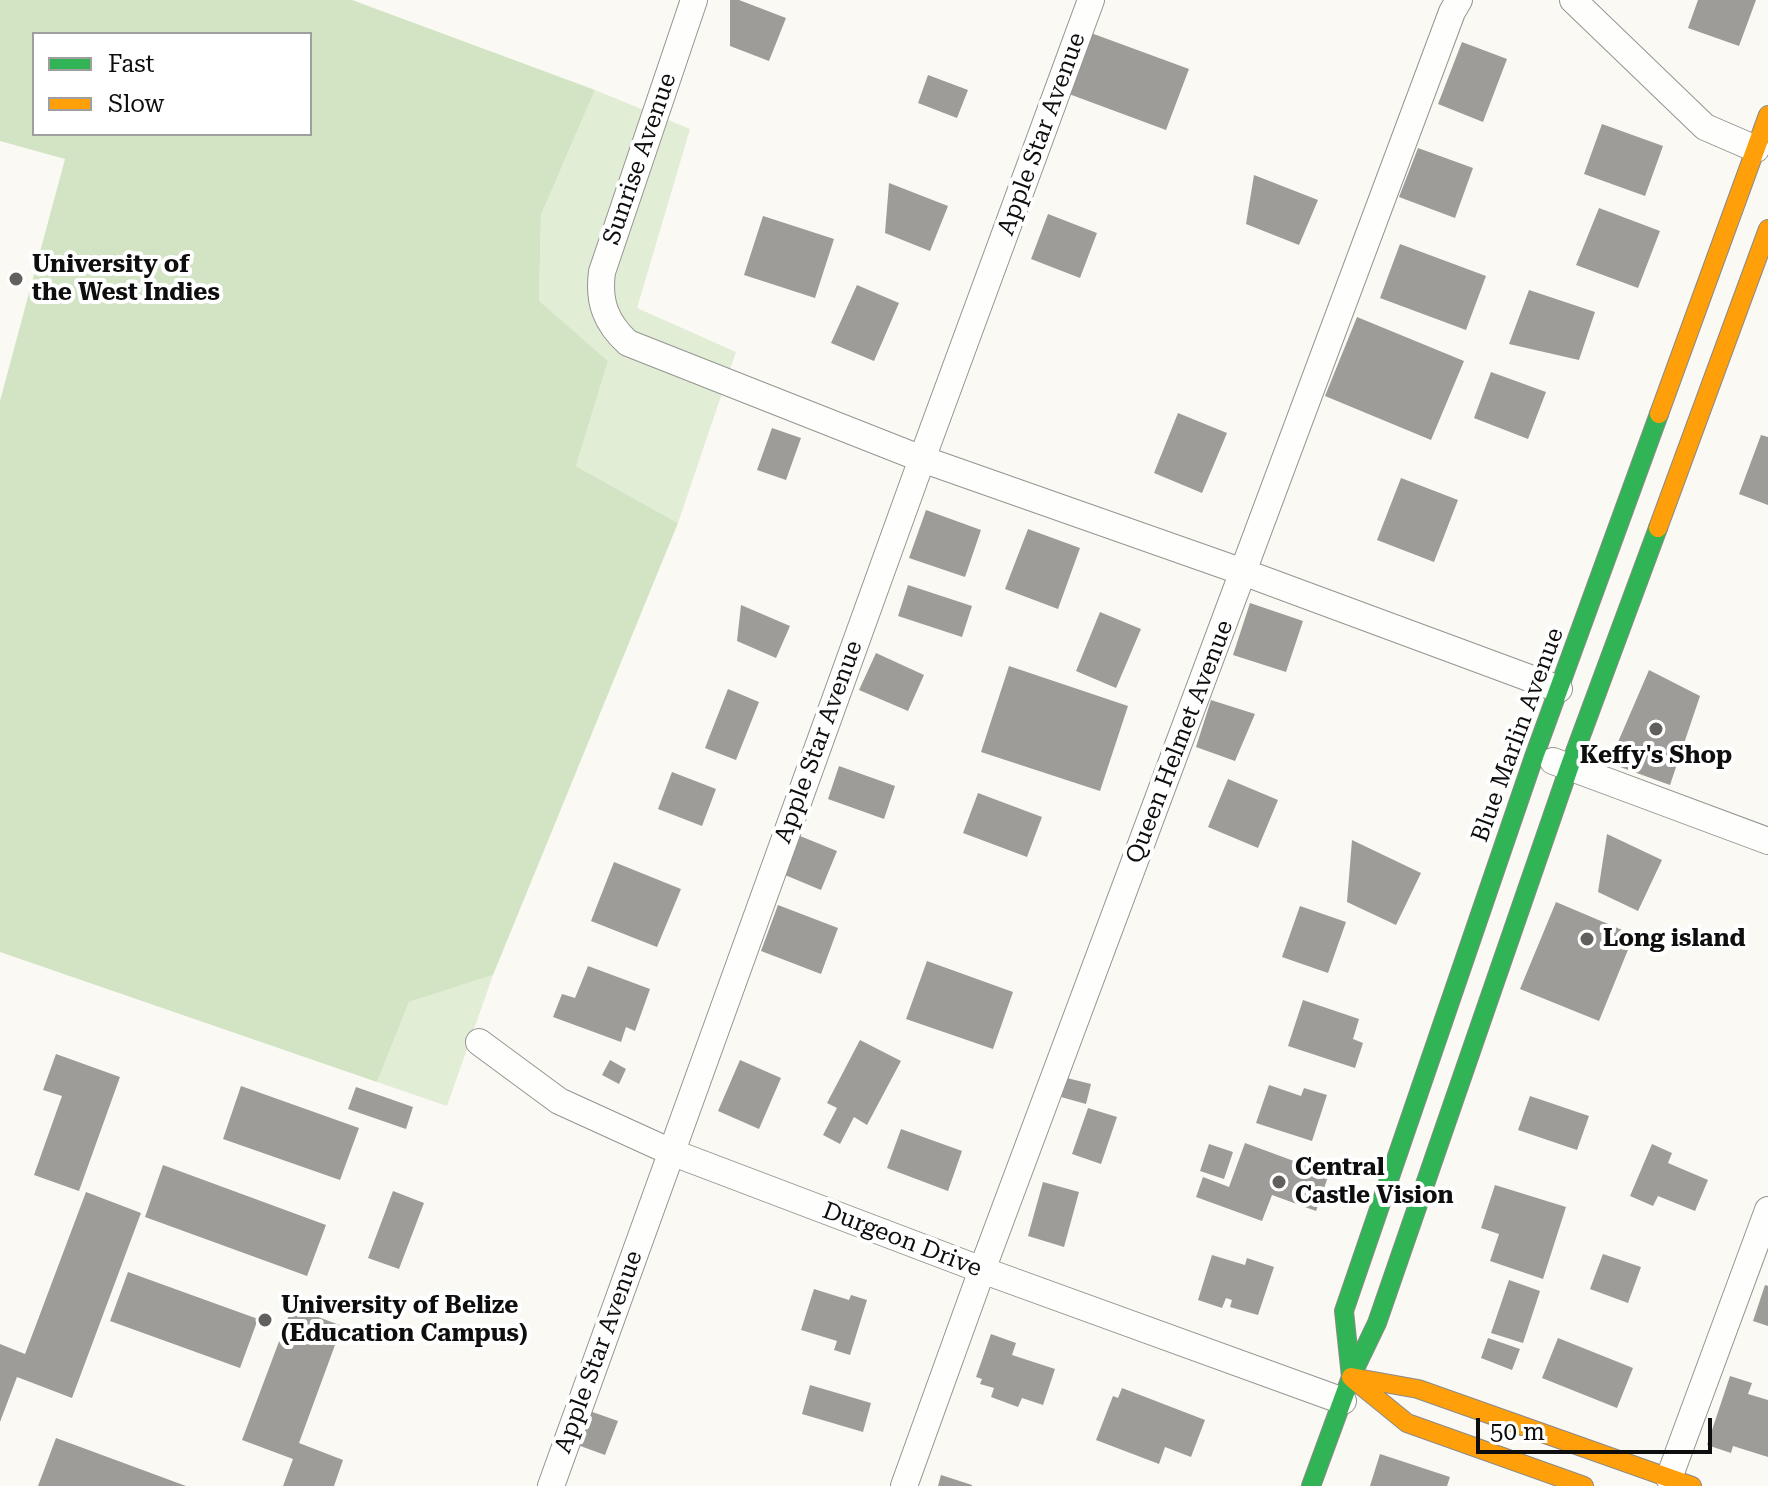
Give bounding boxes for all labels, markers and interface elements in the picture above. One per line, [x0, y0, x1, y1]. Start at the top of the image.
street label: Apple Star Avenue [992, 29, 1092, 239]
legend [32, 32, 312, 136]
text: Fast [108, 50, 155, 78]
street label: Sunrise Avenue [597, 69, 683, 249]
text: Slow [108, 90, 164, 118]
place label: University of the West Indies [32, 251, 220, 307]
marker: University of the West Indies [7, 270, 25, 288]
street label: Queen Helmet Avenue [1120, 616, 1240, 868]
street label: Blue Marlin Avenue [1466, 624, 1570, 846]
street label: Apple Star Avenue [769, 637, 869, 847]
marker: Keffy's Shop [1647, 720, 1665, 738]
place label: Keffy's Shop [1580, 742, 1732, 770]
place label: Long island [1603, 925, 1745, 953]
marker: Long island [1578, 930, 1596, 948]
place label: Central Castle Vision [1295, 1154, 1454, 1210]
marker: Central Castle Vision [1270, 1173, 1288, 1191]
street label: Durgeon Drive [818, 1196, 986, 1284]
street label: Apple Star Avenue [549, 1247, 649, 1457]
place label: University of Belize (Education Campus) [281, 1292, 528, 1348]
marker: University of Belize (Education Campus) [256, 1311, 274, 1329]
scale bar [1480, 1402, 1716, 1452]
text: 50 m [1490, 1418, 1545, 1446]

